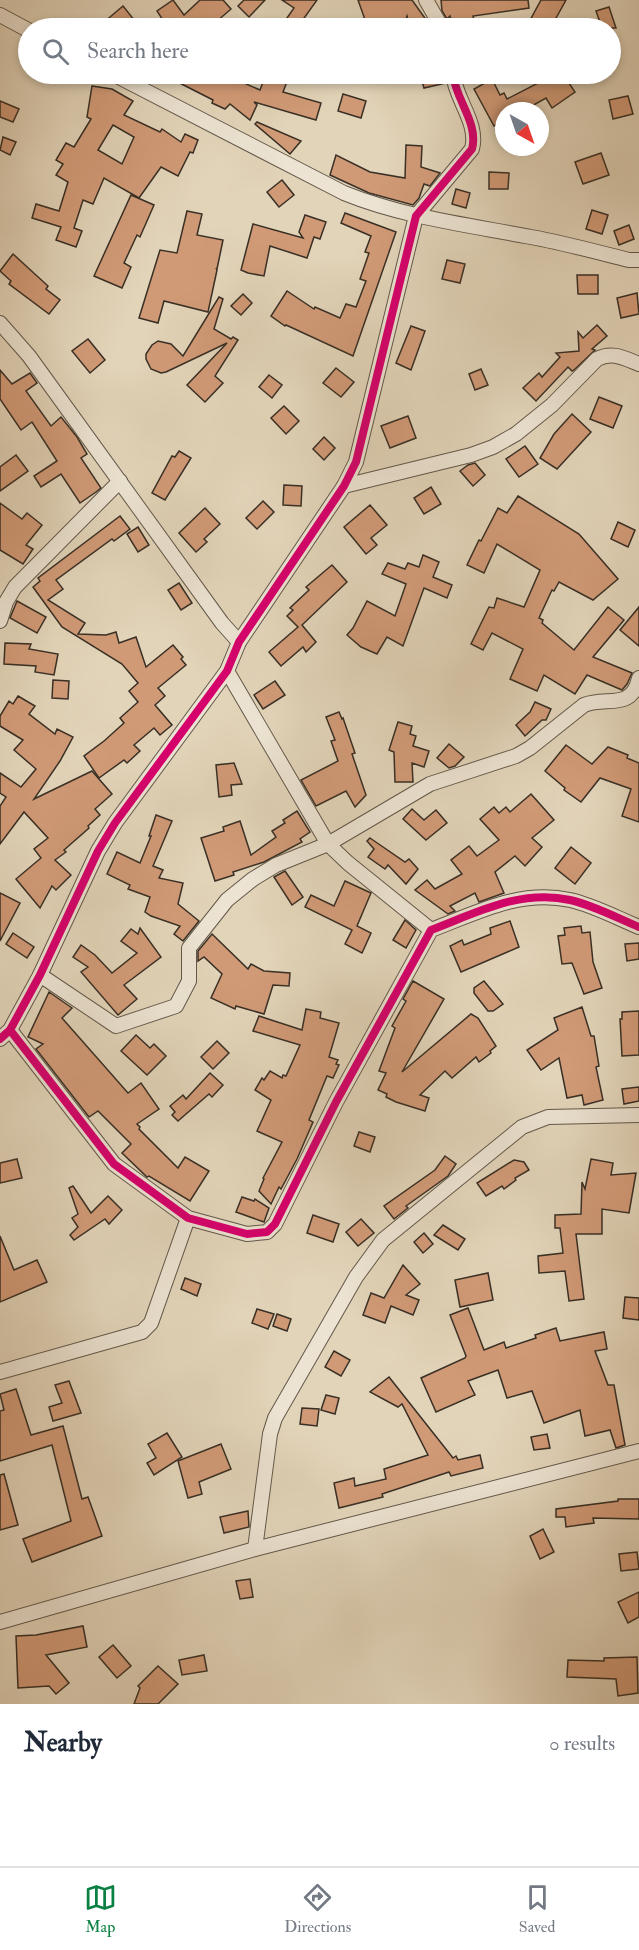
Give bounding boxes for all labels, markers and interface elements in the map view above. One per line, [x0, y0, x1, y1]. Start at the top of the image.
search box [18, 18, 621, 84]
icon: search [39, 35, 72, 68]
text: Search here [87, 37, 189, 65]
north arrow [495, 102, 549, 156]
text: Nearby [24, 1727, 102, 1759]
text: 0 results [549, 1731, 615, 1756]
tab: Map [84, 1881, 117, 1937]
tab: Directions [284, 1881, 351, 1937]
tab: Saved [519, 1881, 555, 1937]

